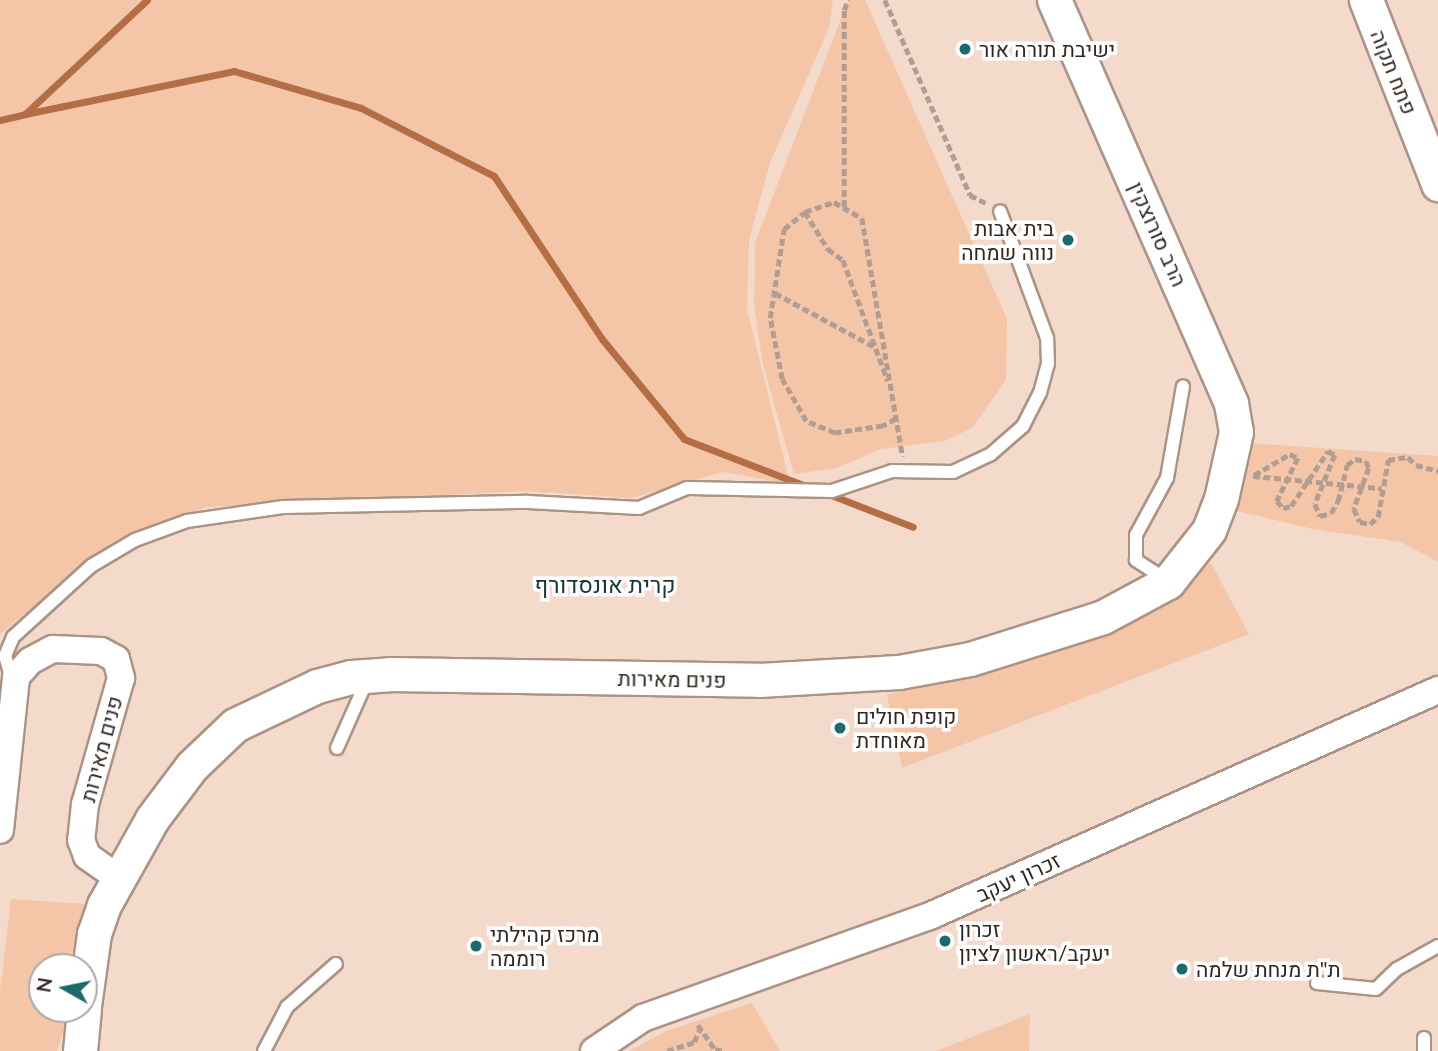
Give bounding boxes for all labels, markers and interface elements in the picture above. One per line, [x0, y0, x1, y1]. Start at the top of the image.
street label: פתח תקוה [1366, 26, 1422, 118]
place label: ישיבת תורה אור [979, 36, 1115, 62]
marker: ישיבת תורה אור [957, 41, 973, 57]
street label: הרב סורוצקין [1124, 178, 1192, 290]
place label: בית אבות נווה שמחה [961, 215, 1054, 265]
marker: בית אבות נווה שמחה [1060, 232, 1076, 248]
district label: קרית אונסדורף [534, 570, 676, 598]
street label: פנים מאירות [618, 665, 726, 693]
street label: פנים מאירות [75, 693, 127, 805]
place label: קופת חולים מאוחדת [856, 703, 956, 753]
marker: קופת חולים מאוחדת [830, 718, 850, 738]
street label: זכרון יעקב [972, 847, 1064, 907]
place label: זכרון יעקב/ראשון לציון [959, 916, 1110, 966]
place label: מרכז קהילתי רוממה [490, 921, 600, 971]
marker: זכרון יעקב/ראשון לציון [937, 933, 953, 949]
marker: מרכז קהילתי רוממה [468, 938, 484, 954]
north arrow [28, 953, 98, 1023]
place label: ת"ת מנחת שלמה [1196, 956, 1341, 982]
marker: ת"ת מנחת שלמה [1174, 961, 1190, 977]
text: N [31, 976, 56, 994]

